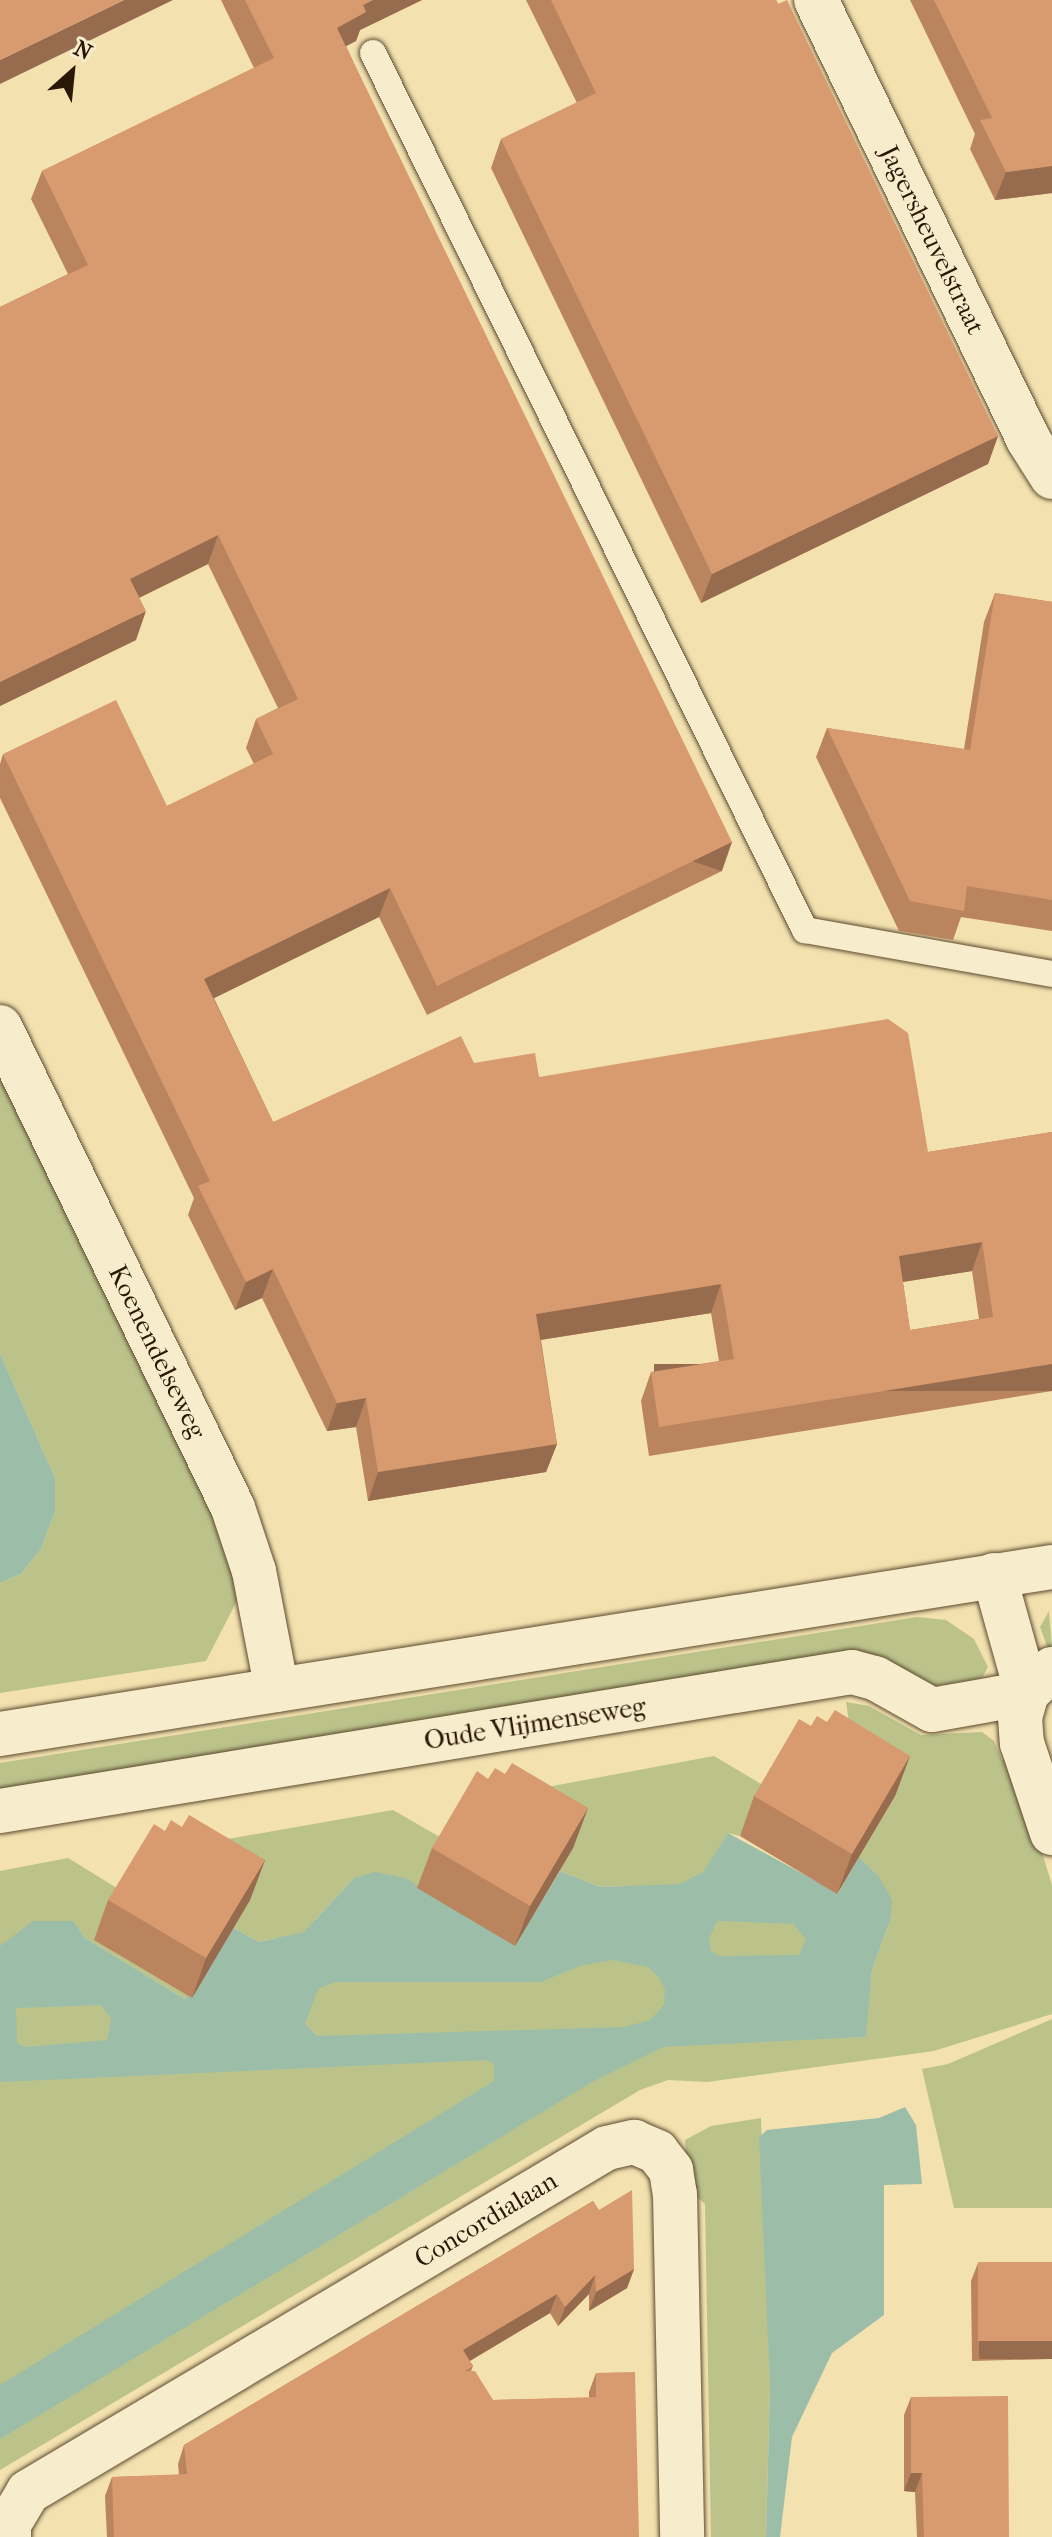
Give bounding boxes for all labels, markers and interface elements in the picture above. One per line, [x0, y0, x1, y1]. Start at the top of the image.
north arrow [32, 32, 112, 112]
text: N [70, 35, 96, 66]
street label: Jagersheuvelstraat [873, 141, 991, 339]
street label: Koenendelseweg [102, 1260, 212, 1444]
street label: Oude Vlijmenseweg [422, 1691, 648, 1757]
street label: Concordialaan [409, 2165, 563, 2275]

